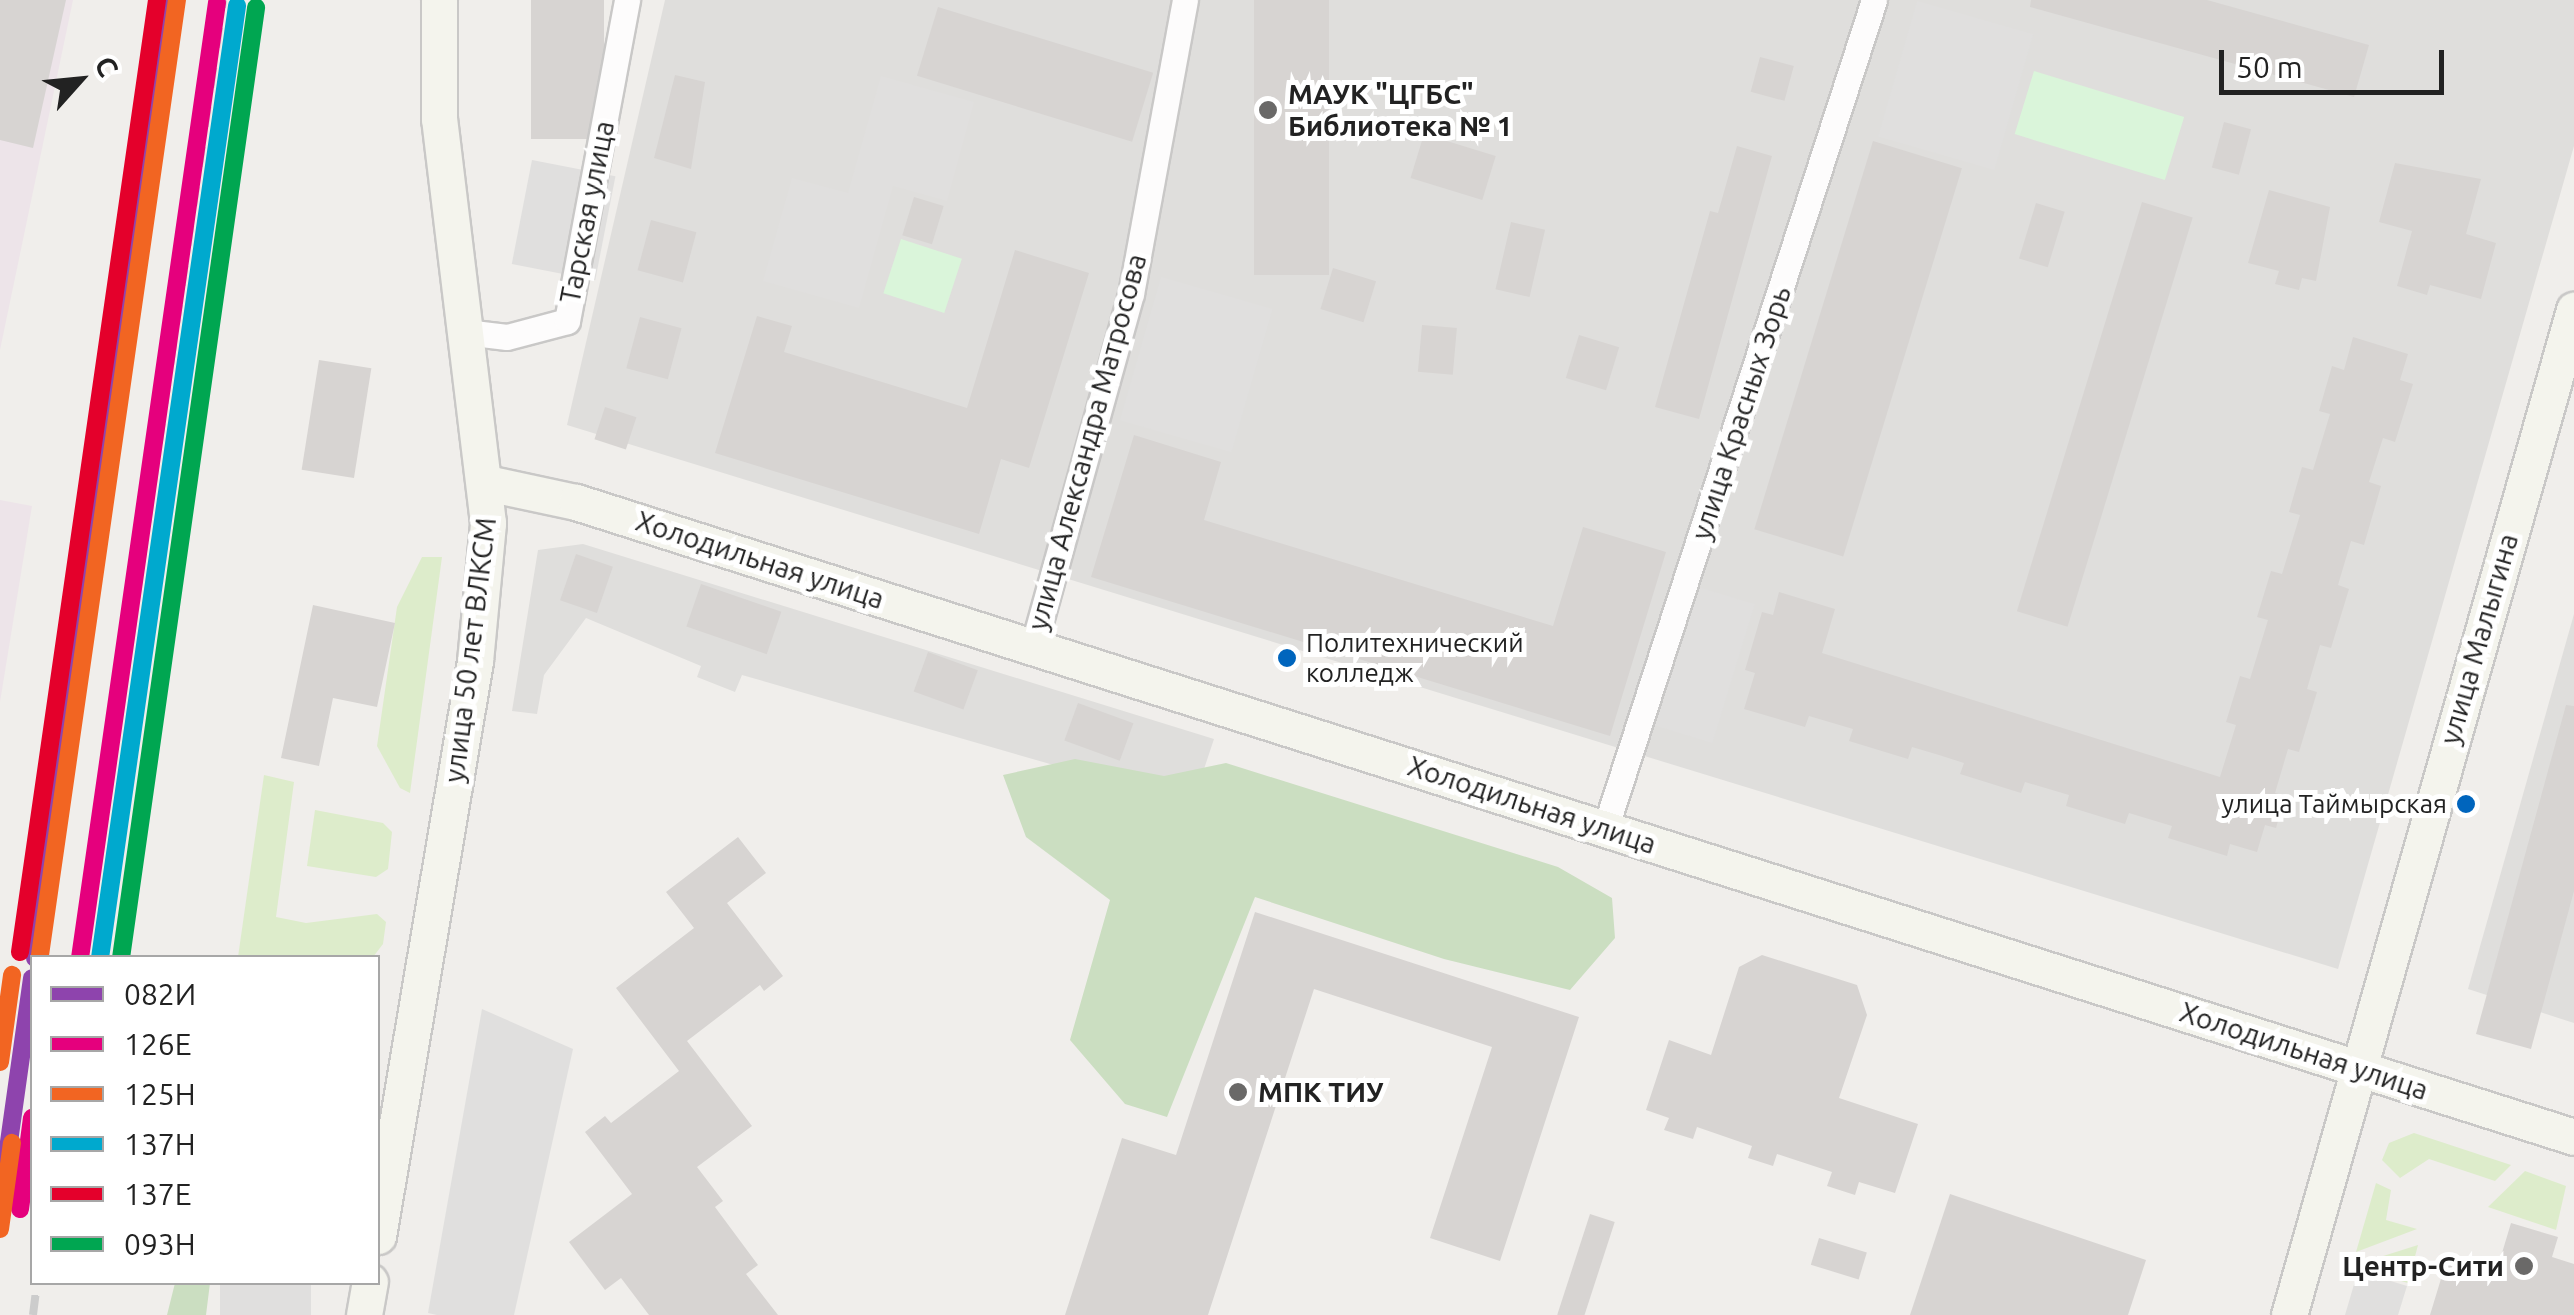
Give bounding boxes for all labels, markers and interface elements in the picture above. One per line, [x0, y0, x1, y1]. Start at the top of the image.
north arrow [30, 30, 130, 130]
scale bar [2224, 30, 2449, 92]
text: 50 m [2236, 50, 2303, 84]
text: С [89, 51, 125, 81]
place label: МАУК "ЦГБС" Библиотека № 1 [1288, 77, 1513, 143]
marker: МАУК "ЦГБС" Библиотека № 1 [1257, 99, 1279, 121]
street label: Тарская улица [553, 118, 621, 306]
street label: улица Александра Матросова [1021, 250, 1153, 634]
street label: улица Красных Зорь [1684, 282, 1798, 544]
street label: Холодильная улица [632, 504, 888, 616]
street label: улица 50 лет ВЛКСМ [437, 516, 503, 784]
street label: улица Малыгина [2433, 530, 2525, 748]
place label: Политехнический колледж [1306, 627, 1524, 688]
marker: Политехнический колледж [1277, 648, 1297, 668]
street label: Холодильная улица [1404, 749, 1660, 861]
place label: улица Таймырская [2221, 788, 2447, 820]
marker: улица Таймырская [2456, 794, 2476, 814]
legend [30, 955, 380, 1285]
text: 082И [124, 977, 196, 1011]
street label: Холодильная улица [2176, 995, 2432, 1107]
text: 126Е [124, 1027, 192, 1061]
place label: МПК ТИУ [1258, 1075, 1384, 1109]
text: 125Н [124, 1077, 196, 1111]
marker: МПК ТИУ [1227, 1081, 1249, 1103]
text: 137Н [124, 1127, 196, 1161]
text: 137Е [124, 1177, 192, 1211]
text: 093Н [124, 1227, 196, 1261]
place label: Центр-Сити [2342, 1249, 2504, 1283]
marker: Центр-Сити [2513, 1255, 2535, 1277]

